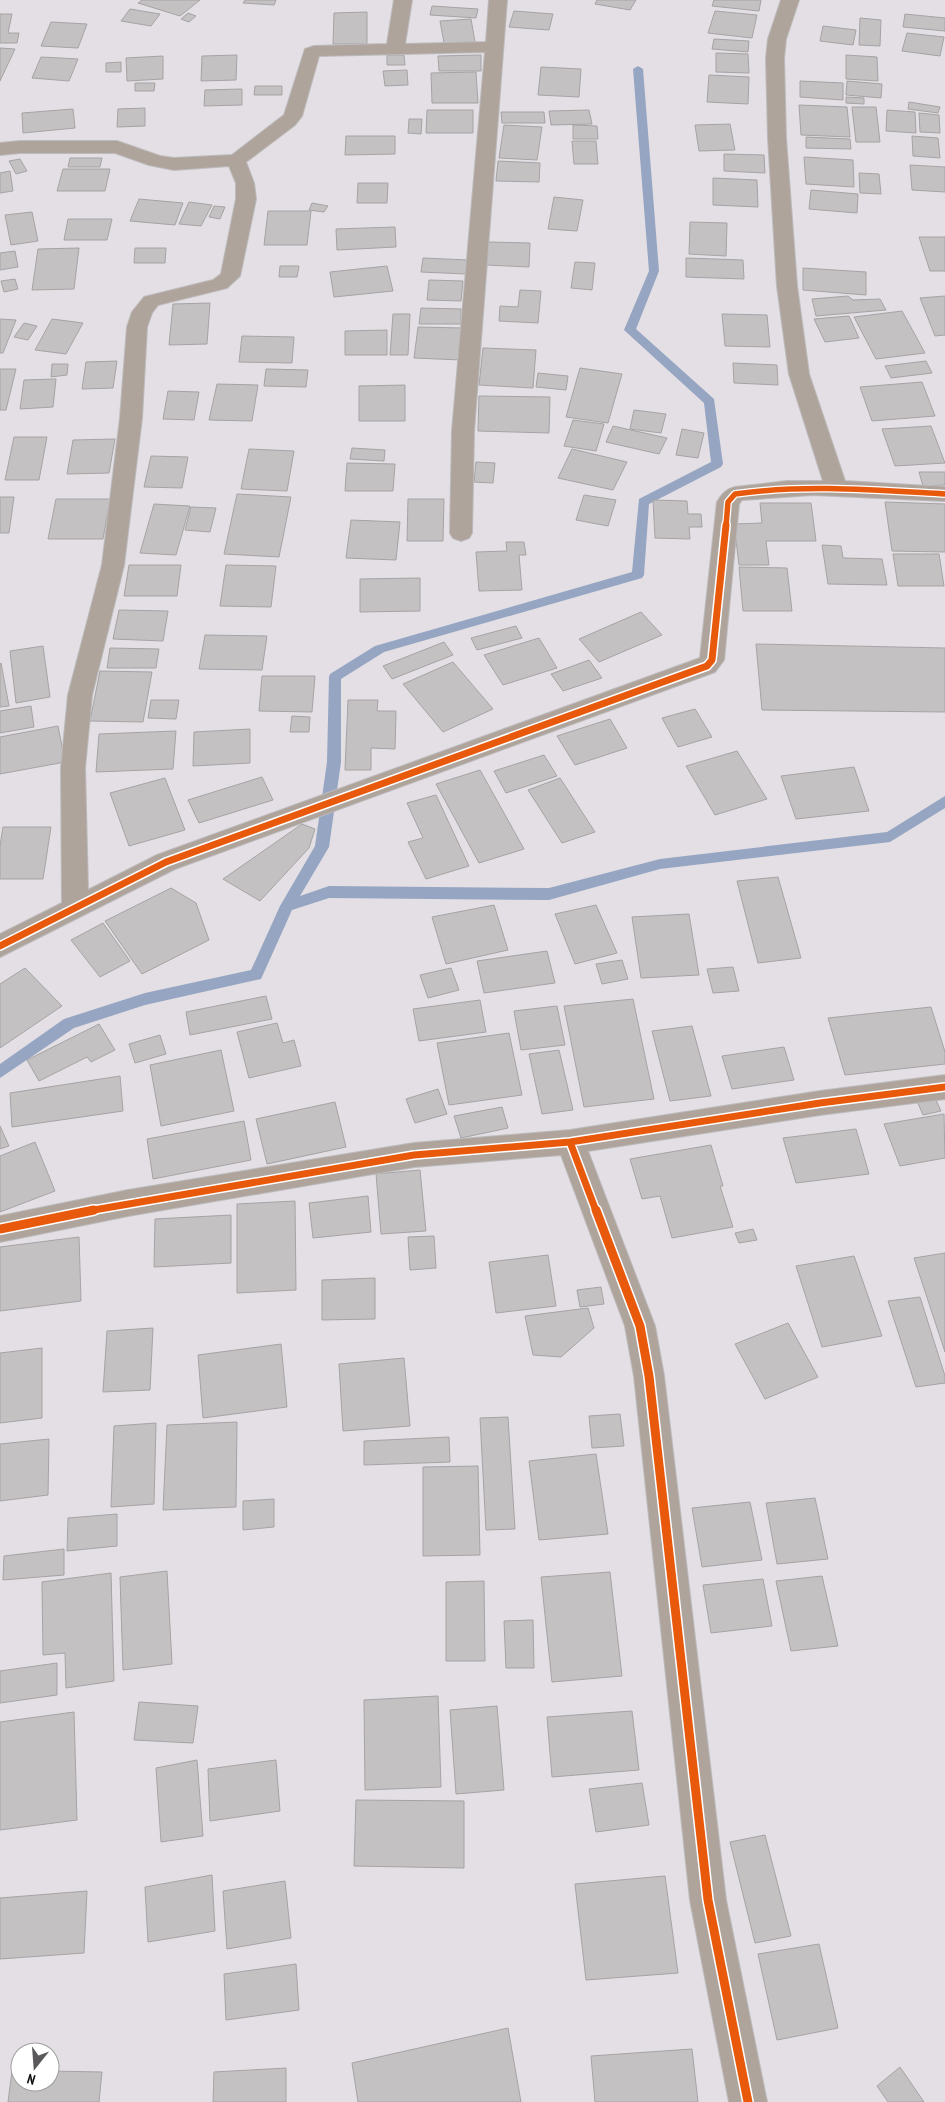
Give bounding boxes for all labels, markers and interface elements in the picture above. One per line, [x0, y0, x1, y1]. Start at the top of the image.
north arrow [10, 2042, 60, 2092]
text: N [25, 2070, 37, 2089]

